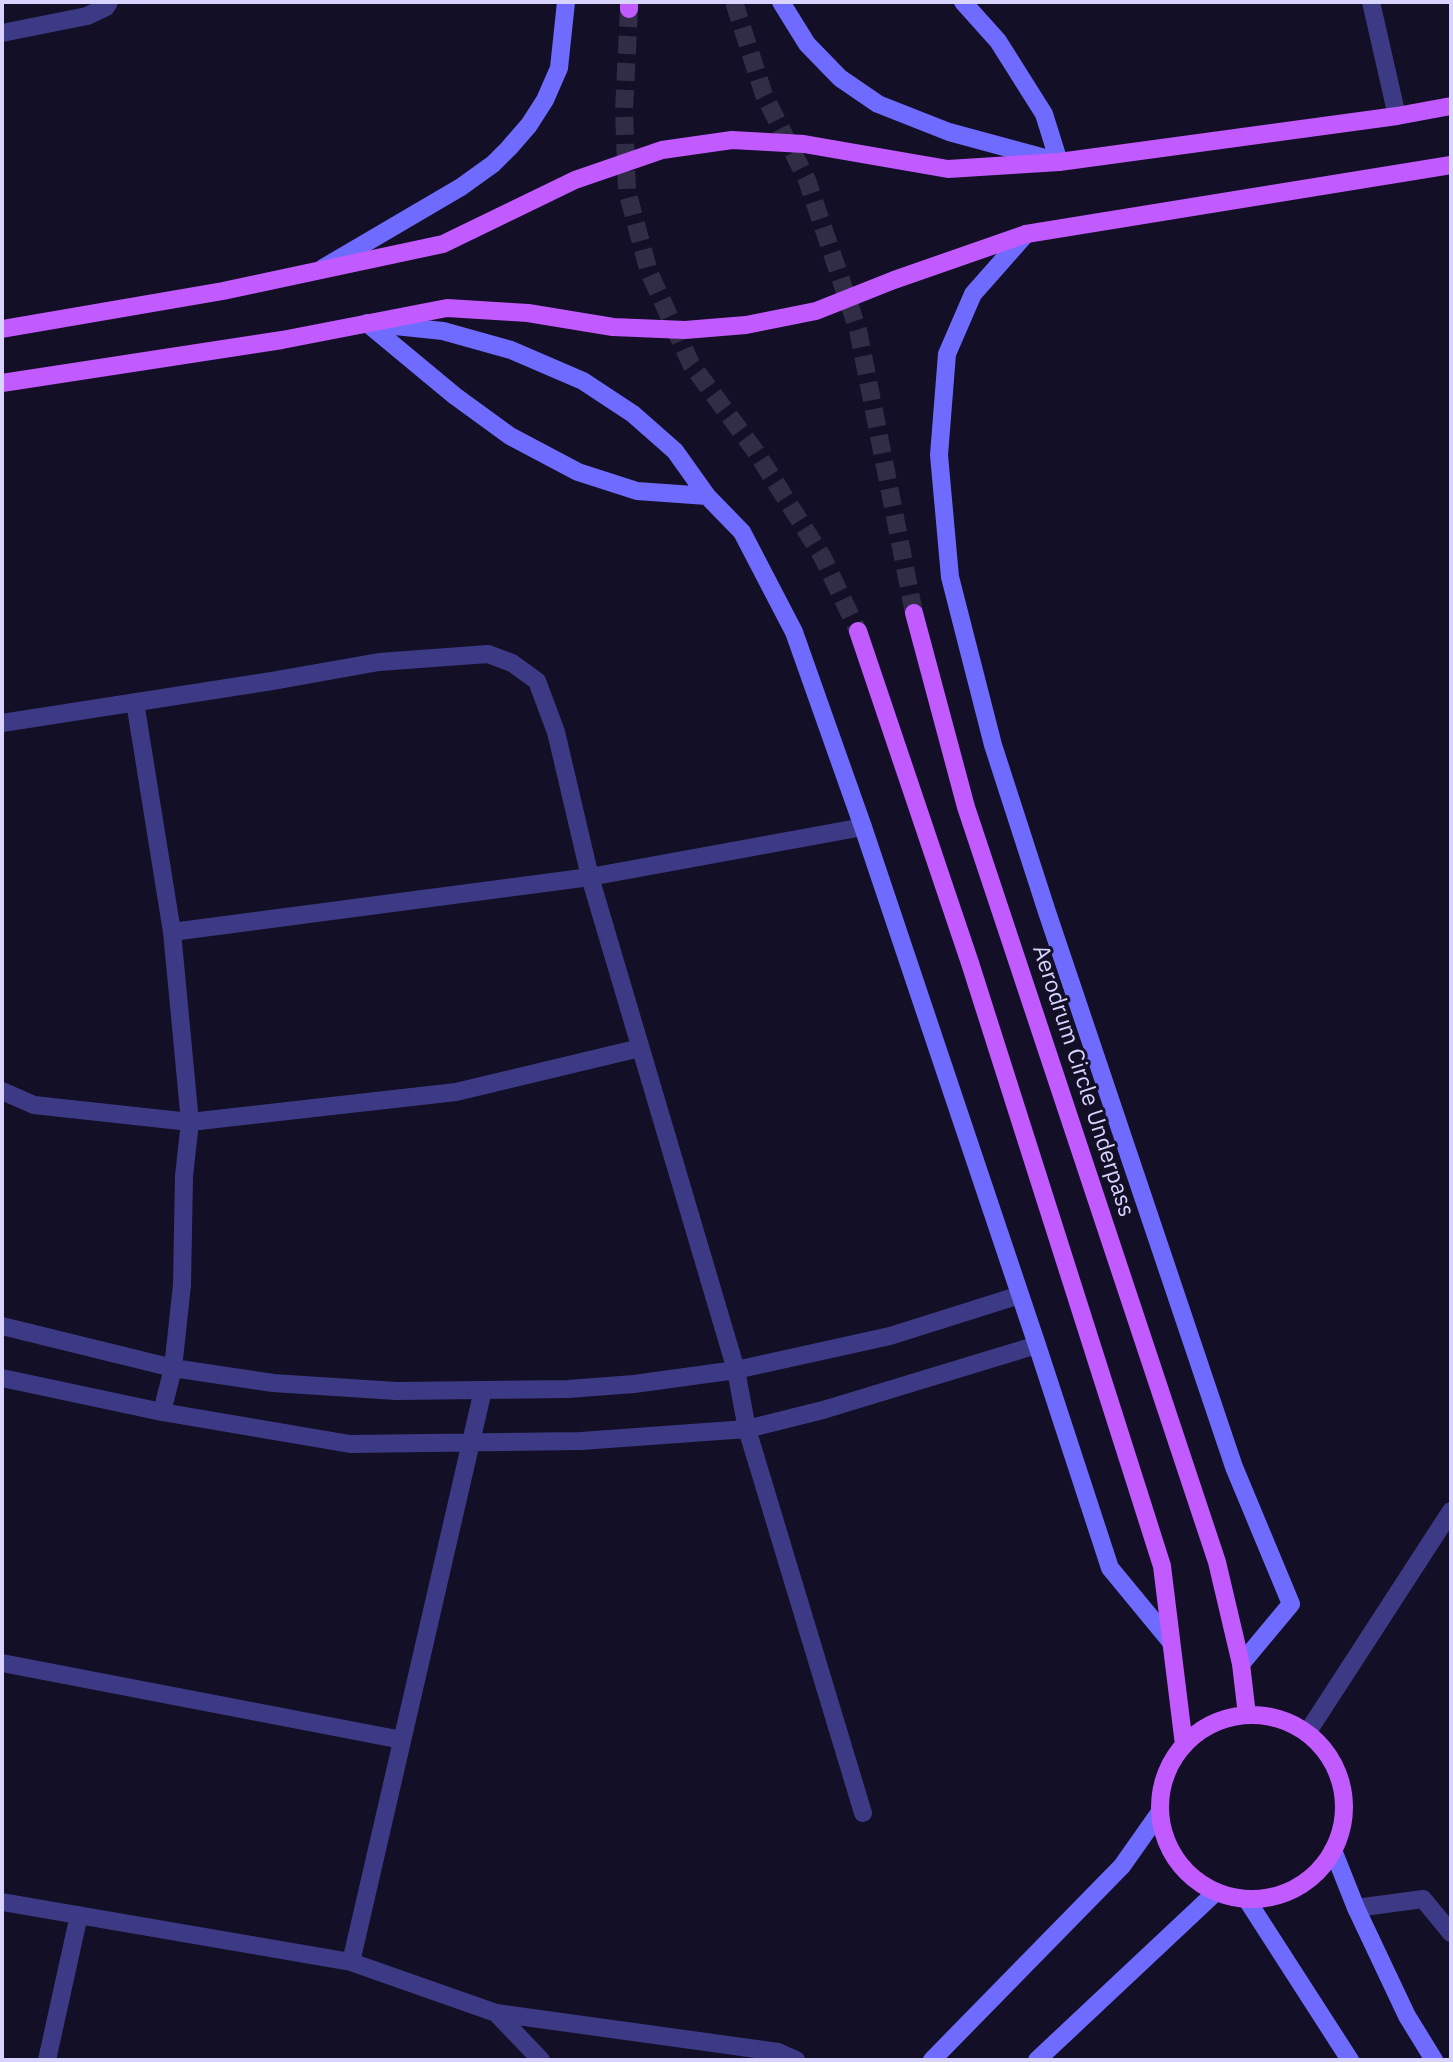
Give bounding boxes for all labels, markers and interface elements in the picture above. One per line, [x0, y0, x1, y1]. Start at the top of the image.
street label: Aerodrum Circle Underpass [1026, 942, 1140, 1220]

